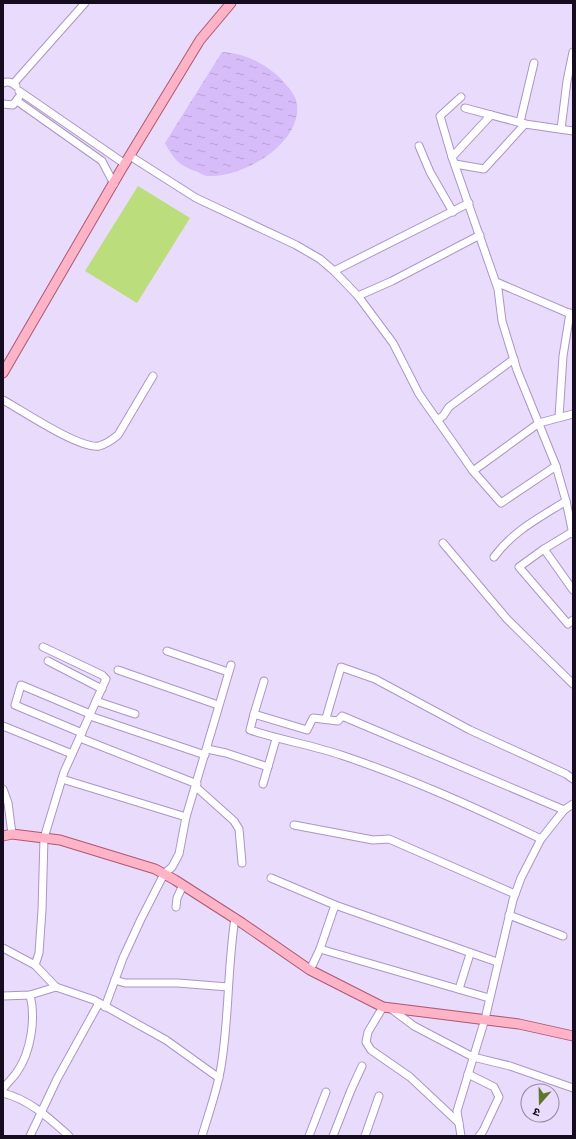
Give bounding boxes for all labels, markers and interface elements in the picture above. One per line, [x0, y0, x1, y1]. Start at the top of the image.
north arrow [520, 1083, 560, 1123]
text: उ [531, 1105, 542, 1120]

